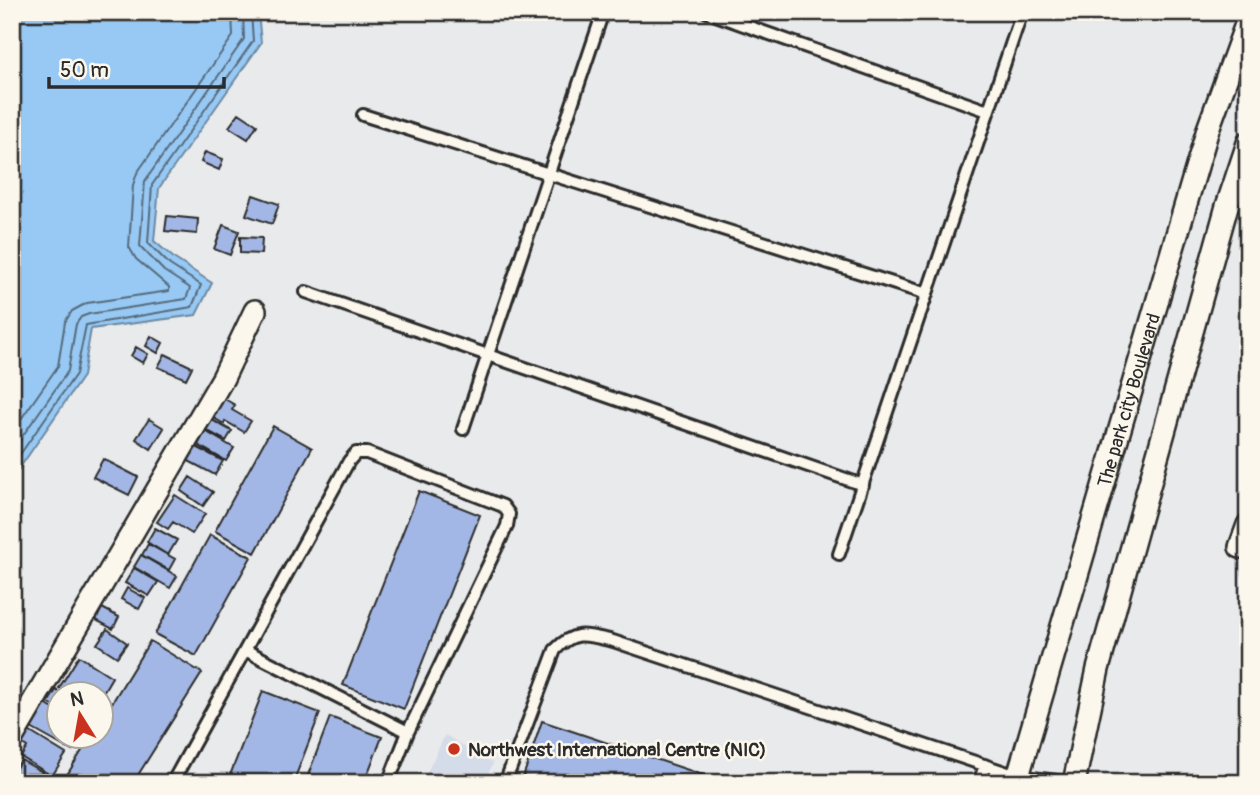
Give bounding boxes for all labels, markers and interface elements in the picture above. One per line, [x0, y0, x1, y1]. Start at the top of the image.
scale bar [49, 46, 224, 90]
text: 50 m [60, 57, 109, 84]
street label: The park city Boulevard [1092, 311, 1166, 490]
north arrow [46, 680, 116, 750]
text: N [68, 686, 86, 712]
place label: Northwest International Centre (NIC) [468, 738, 766, 762]
marker: Northwest International Centre (NIC) [446, 741, 462, 757]

